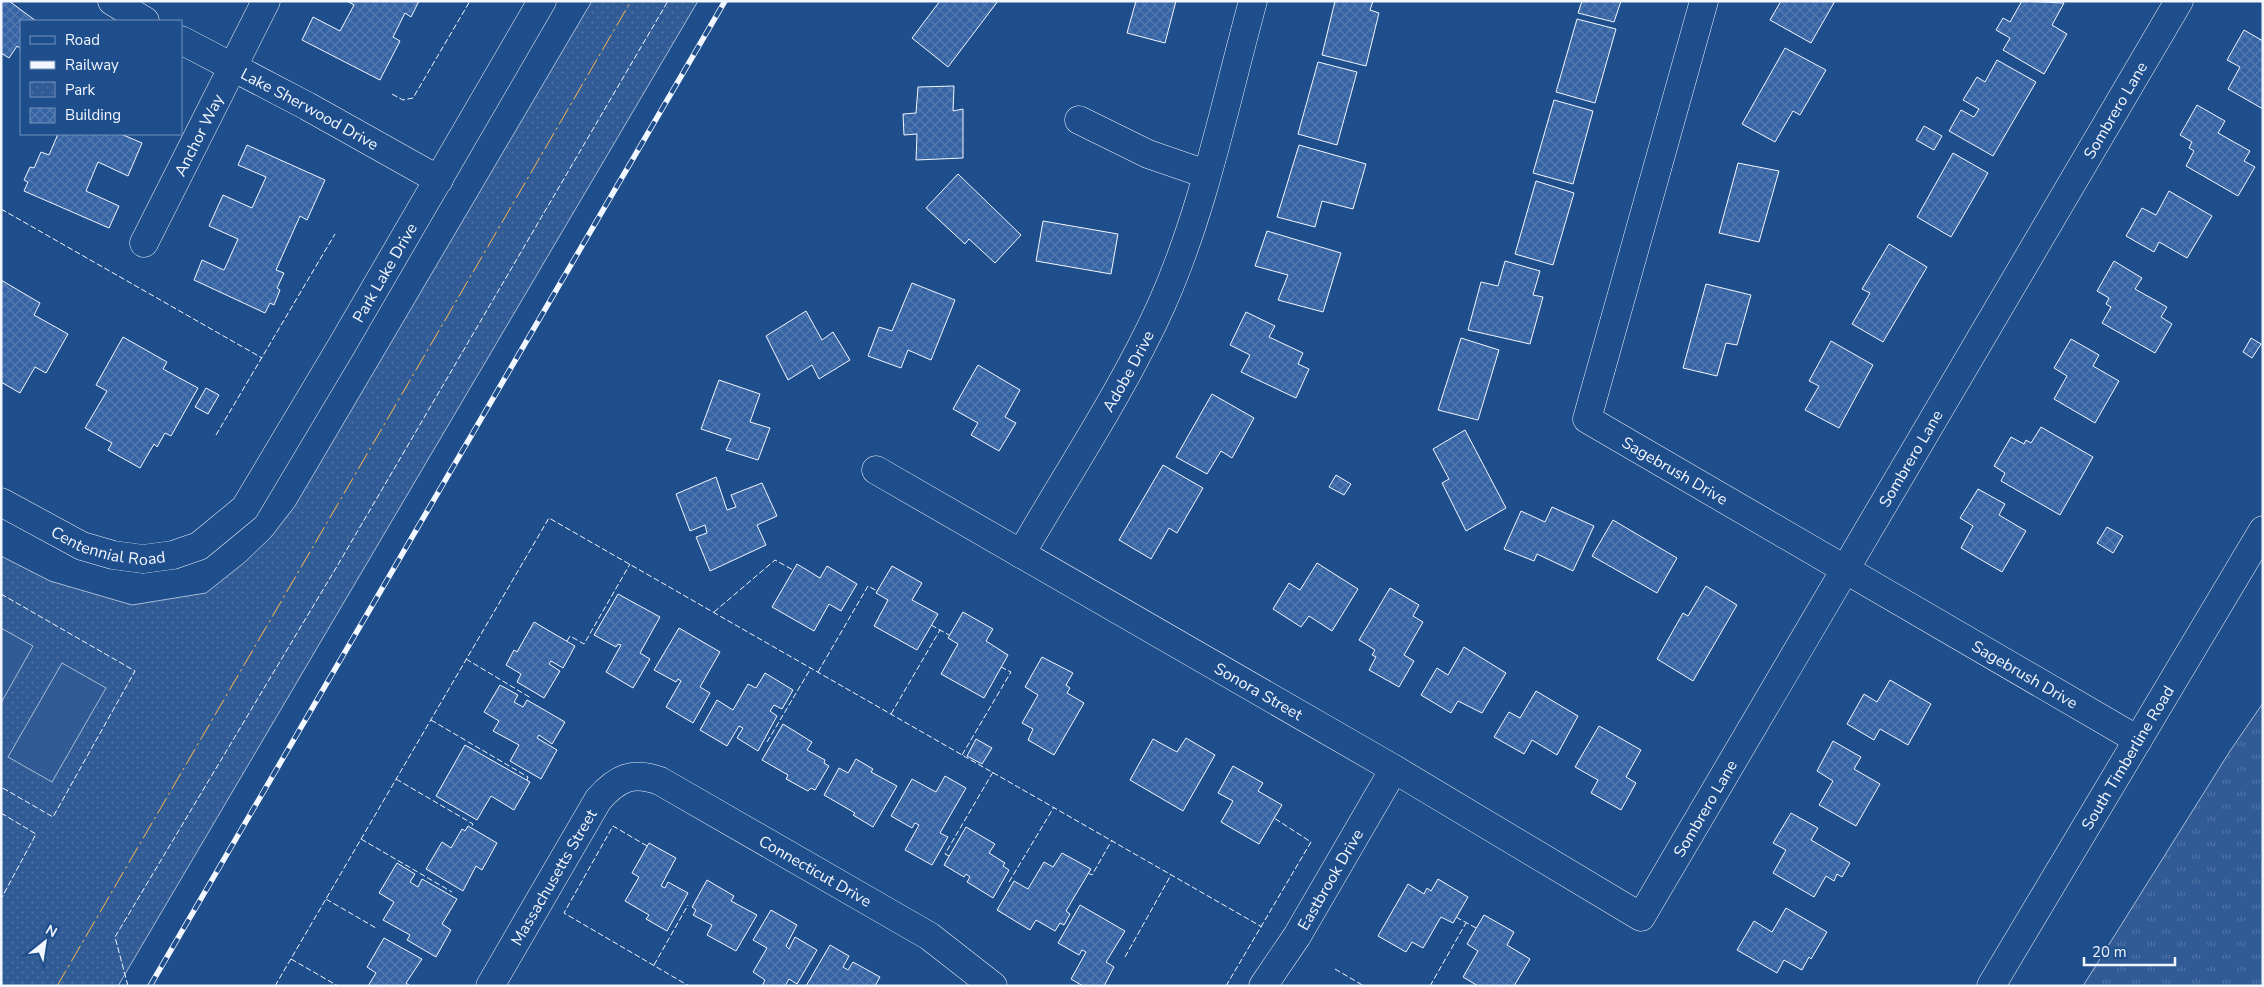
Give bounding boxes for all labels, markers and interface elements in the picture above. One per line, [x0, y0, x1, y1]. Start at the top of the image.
legend [20, 20, 182, 135]
text: Road [65, 30, 100, 50]
text: Railway [65, 55, 119, 75]
street label: Sombrero Lane [2079, 58, 2153, 163]
street label: Lake Sherwood Drive [237, 63, 382, 156]
text: Park [65, 80, 95, 100]
street label: Anchor Way [169, 90, 230, 180]
text: Building [65, 105, 121, 125]
street label: Park Lake Drive [348, 219, 423, 327]
street label: Adobe Drive [1098, 327, 1160, 416]
street label: Sombrero Lane [1874, 406, 1948, 512]
street label: Sagebrush Drive [1618, 432, 1732, 511]
street label: Centennial Road [47, 521, 167, 571]
street label: Sagebrush Drive [1967, 636, 2082, 715]
street label: Sonora Street [1210, 658, 1307, 726]
street label: South Timberline Road [2077, 682, 2180, 834]
street label: Sombrero Lane [1668, 756, 1743, 862]
street label: Massachusetts Street [506, 805, 603, 950]
street label: Eastbrook Drive [1293, 825, 1369, 935]
street label: Connecticut Drive [755, 830, 875, 913]
north arrow [20, 917, 70, 967]
text: N [42, 920, 61, 942]
scale bar [2084, 934, 2175, 966]
text: 20 m [2092, 942, 2127, 962]

